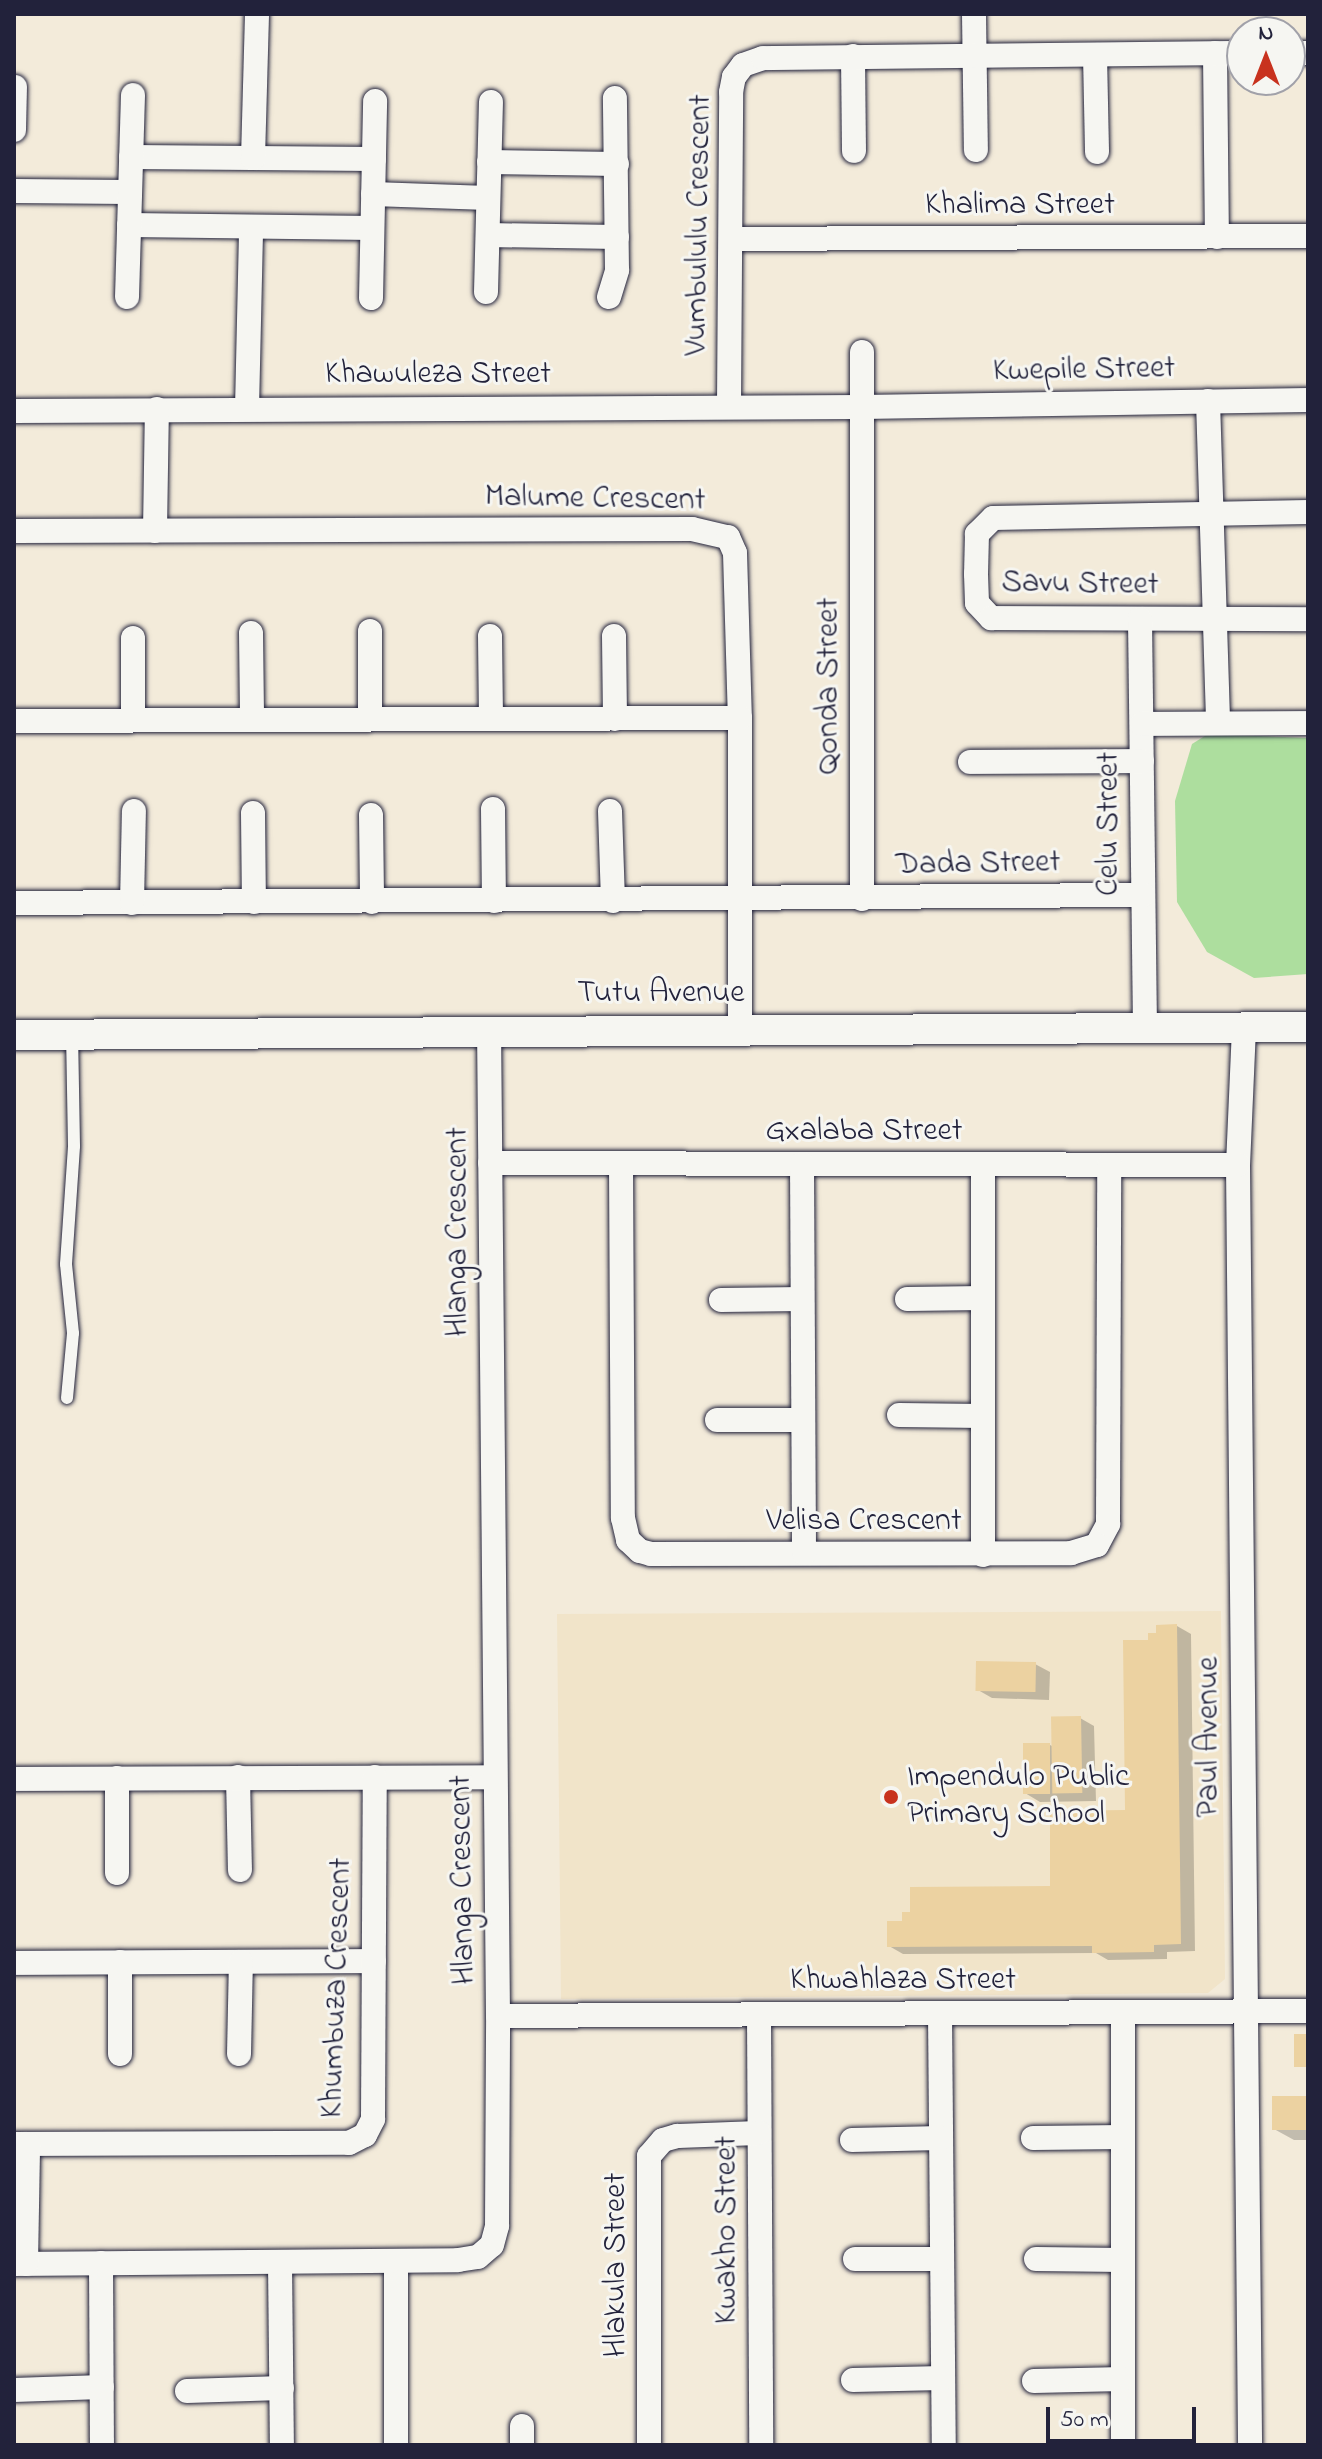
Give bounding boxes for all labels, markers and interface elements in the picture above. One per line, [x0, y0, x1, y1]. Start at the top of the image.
north arrow [1226, 16, 1306, 96]
text: N [1259, 18, 1273, 50]
street label: Vumbululu Crescent [679, 94, 721, 356]
street label: Khalima Street [925, 187, 1115, 225]
street label: Kwepile Street [992, 350, 1176, 392]
street label: Khawuleza Street [325, 356, 551, 394]
street label: Malume Crescent [484, 479, 706, 521]
street label: Savu Street [1001, 564, 1159, 606]
street label: Qonda Street [811, 598, 849, 774]
street label: Celu Street [1091, 752, 1129, 896]
street label: Dada Street [895, 844, 1061, 886]
street label: Tutu Avenue [577, 975, 745, 1013]
street label: Gxalaba Street [765, 1113, 963, 1151]
street label: Hlanga Crescent [440, 1127, 478, 1337]
street label: Velisa Crescent [766, 1503, 962, 1541]
street label: Paul Avenue [1191, 1656, 1229, 1818]
place label: Impendulo Public Primary School [907, 1760, 1129, 1835]
street label: Hlanga Crescent [443, 1775, 485, 1985]
marker: Impendulo Public Primary School [882, 1788, 900, 1806]
street label: Khumbuza Crescent [314, 1857, 362, 2119]
street label: Khwahlaza Street [790, 1962, 1016, 2000]
street label: Kwakho Street [709, 2136, 747, 2324]
street label: Hlakula Street [598, 2173, 636, 2357]
scale bar [1050, 2391, 1200, 2441]
text: 50 m [1060, 2403, 1109, 2438]

